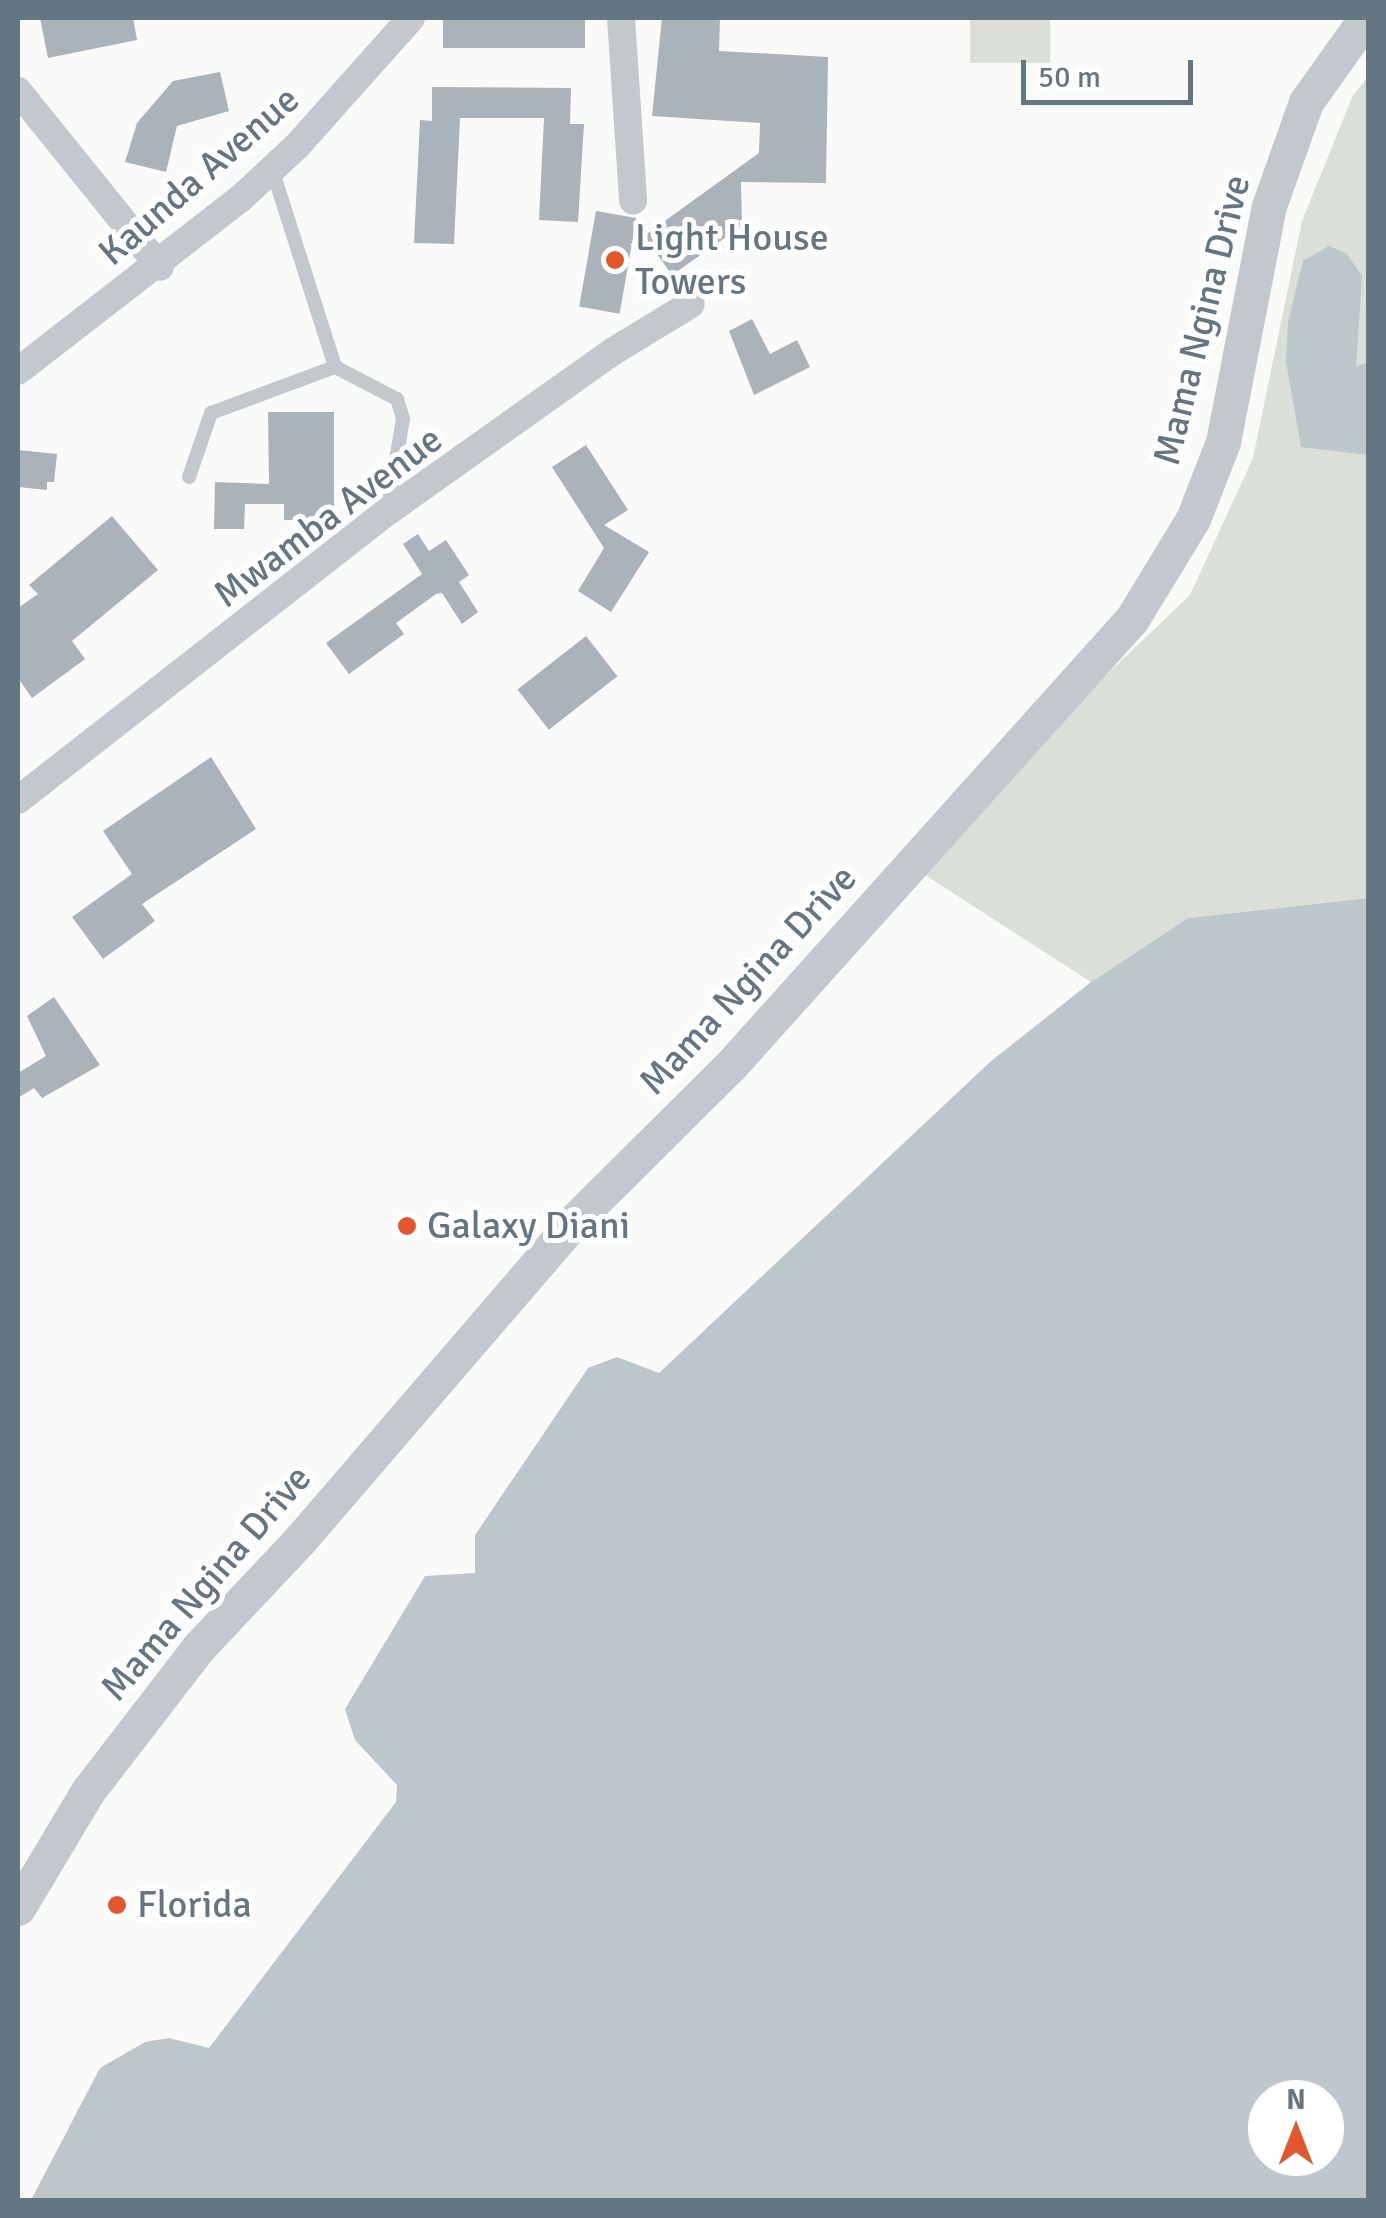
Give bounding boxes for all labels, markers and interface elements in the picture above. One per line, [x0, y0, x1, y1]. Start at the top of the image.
scale bar [1026, 40, 1198, 102]
text: 50 m [1038, 59, 1101, 96]
street label: Kaunda Avenue [90, 77, 308, 275]
street label: Mama Ngina Drive [1144, 170, 1260, 470]
place label: Light House Towers [635, 215, 829, 304]
marker: Light House Towers [604, 249, 626, 271]
street label: Mwamba Avenue [205, 416, 451, 618]
street label: Mama Ngina Drive [630, 856, 866, 1104]
place label: Galaxy Diani [427, 1203, 630, 1249]
marker: Galaxy Diani [396, 1215, 418, 1237]
street label: Mama Ngina Drive [91, 1456, 321, 1710]
place label: Florida [137, 1882, 252, 1928]
marker: Florida [106, 1894, 128, 1916]
north arrow [1246, 2078, 1346, 2178]
text: N [1286, 2083, 1306, 2117]

